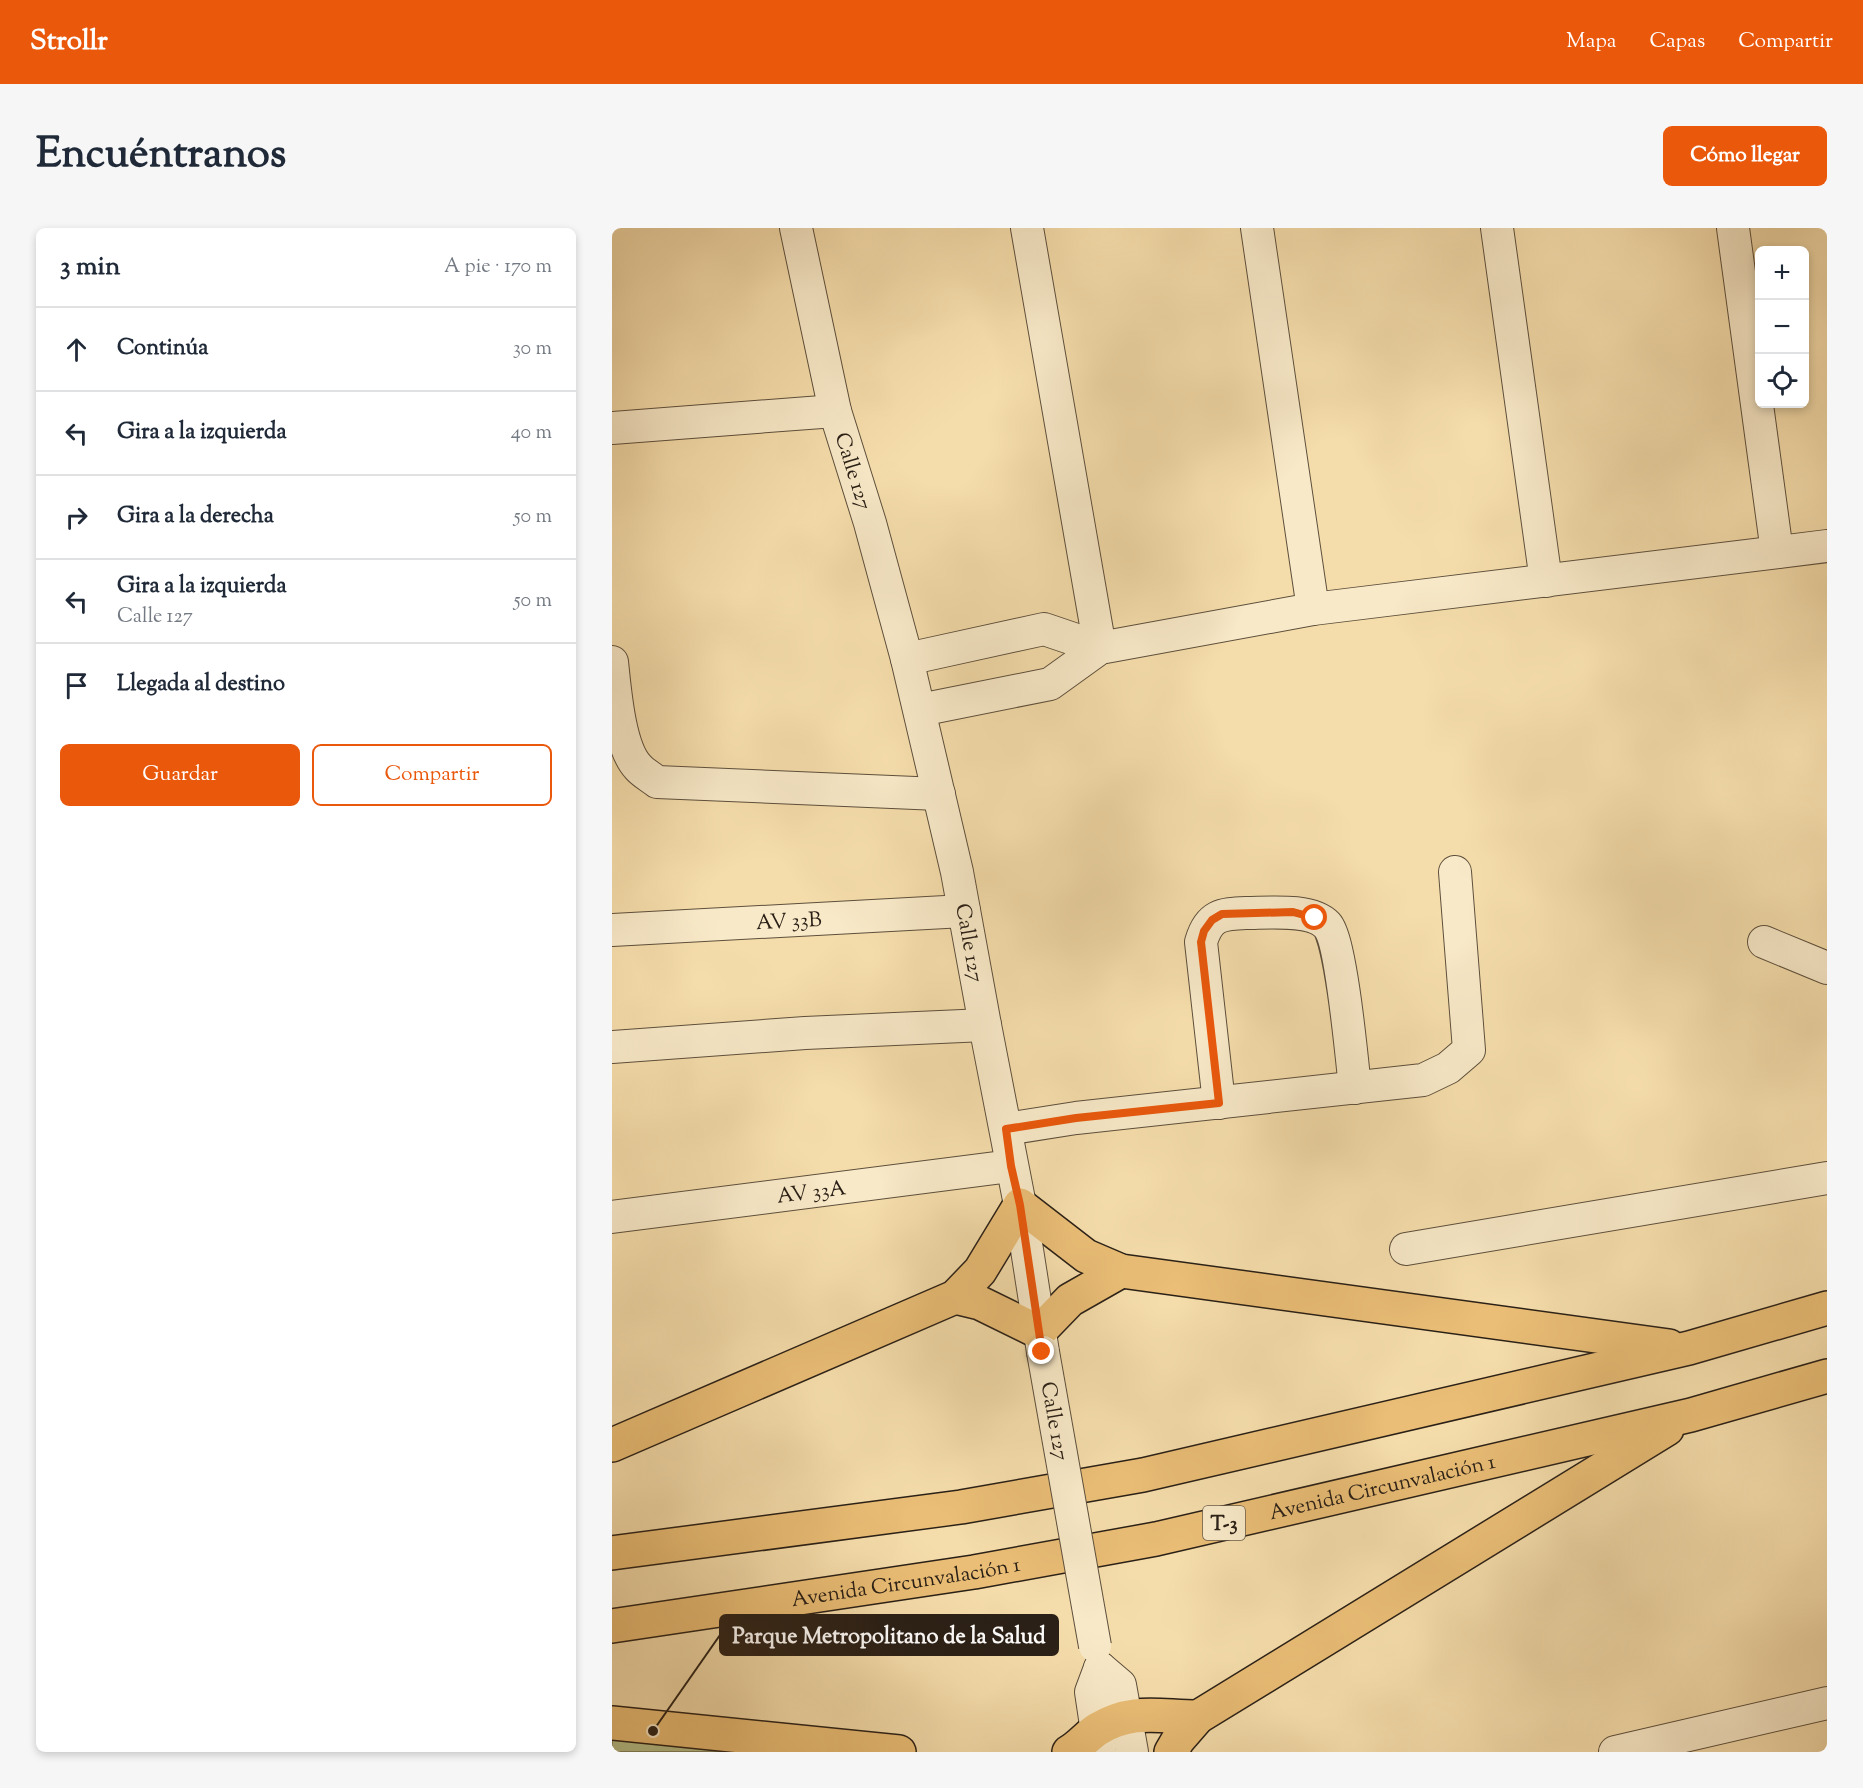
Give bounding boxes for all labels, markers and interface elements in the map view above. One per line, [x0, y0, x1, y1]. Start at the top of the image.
text: Strollr [30, 22, 108, 62]
text: Mapa [1566, 27, 1616, 57]
text: Capas [1649, 27, 1705, 57]
text: Compartir [1738, 27, 1833, 57]
text: Encuéntranos [36, 126, 286, 186]
button: Cómo llegar [1663, 126, 1827, 186]
map controls [1755, 246, 1809, 408]
button: + [1755, 246, 1809, 300]
text: 3 min [60, 249, 120, 286]
text: A pie · 170 m [444, 253, 552, 282]
button: − [1755, 300, 1809, 354]
icon: ahead [60, 333, 93, 366]
text: Continúa [117, 333, 208, 365]
text: 30 m [513, 335, 552, 364]
button: locate [1755, 354, 1809, 408]
icon: left [60, 417, 93, 450]
text: Gira a la izquierda [117, 417, 287, 449]
text: 40 m [511, 419, 552, 448]
street label: Calle 127 [826, 429, 878, 515]
icon: right [60, 501, 93, 534]
text: Gira a la derecha [117, 501, 274, 533]
text: 50 m [514, 503, 552, 532]
text: Gira a la izquierda [117, 571, 287, 603]
icon: left [60, 585, 93, 618]
text: 50 m [514, 587, 552, 616]
text: Calle 127 [117, 603, 193, 632]
icon: arrive [60, 669, 93, 702]
text: Llegada al destino [117, 669, 285, 701]
button: Guardar [60, 744, 300, 806]
button: Compartir [312, 744, 552, 806]
street label: Calle 127 [946, 901, 990, 985]
route start [1301, 904, 1327, 930]
street label: AV 33B [755, 906, 822, 939]
street label: AV 33A [775, 1174, 848, 1213]
route end [1028, 1338, 1054, 1364]
street label: Calle 127 [1032, 1379, 1075, 1464]
street label: Avenida Circunvalación 1 [1267, 1448, 1498, 1529]
road number: T-3 [1203, 1506, 1245, 1540]
street label: Avenida Circunvalación 1 [790, 1551, 1023, 1616]
callout: Parque Metropolitano de la Salud [720, 1615, 1058, 1655]
text: Parque Metropolitano de la Salud [732, 1622, 1046, 1654]

